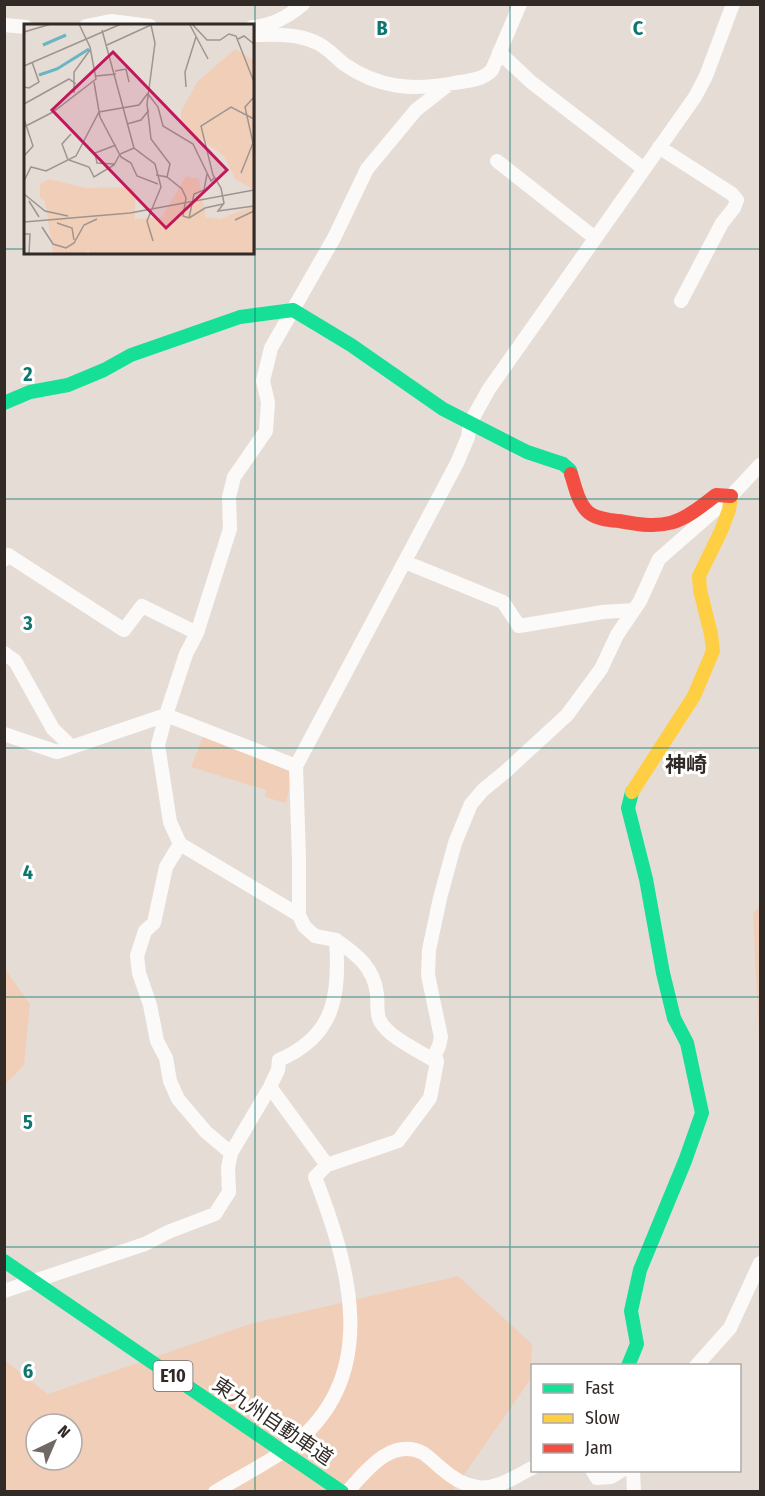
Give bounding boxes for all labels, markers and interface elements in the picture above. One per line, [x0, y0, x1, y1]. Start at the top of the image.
text: B [376, 16, 388, 40]
text: C [633, 16, 644, 40]
inset map [24, 24, 254, 254]
text: 2 [22, 362, 33, 386]
text: 3 [22, 611, 33, 635]
district label: 神崎 [665, 752, 707, 778]
text: 4 [23, 860, 33, 884]
text: 5 [23, 1110, 33, 1134]
text: 6 [23, 1359, 33, 1383]
road number: E10 [154, 1361, 192, 1391]
legend [531, 1364, 741, 1472]
street label: 東九州自動車道 [208, 1372, 338, 1470]
text: Fast [585, 1377, 614, 1399]
text: Slow [585, 1407, 620, 1429]
north arrow [24, 1412, 84, 1472]
text: N [54, 1421, 74, 1442]
text: Jam [585, 1437, 613, 1459]

